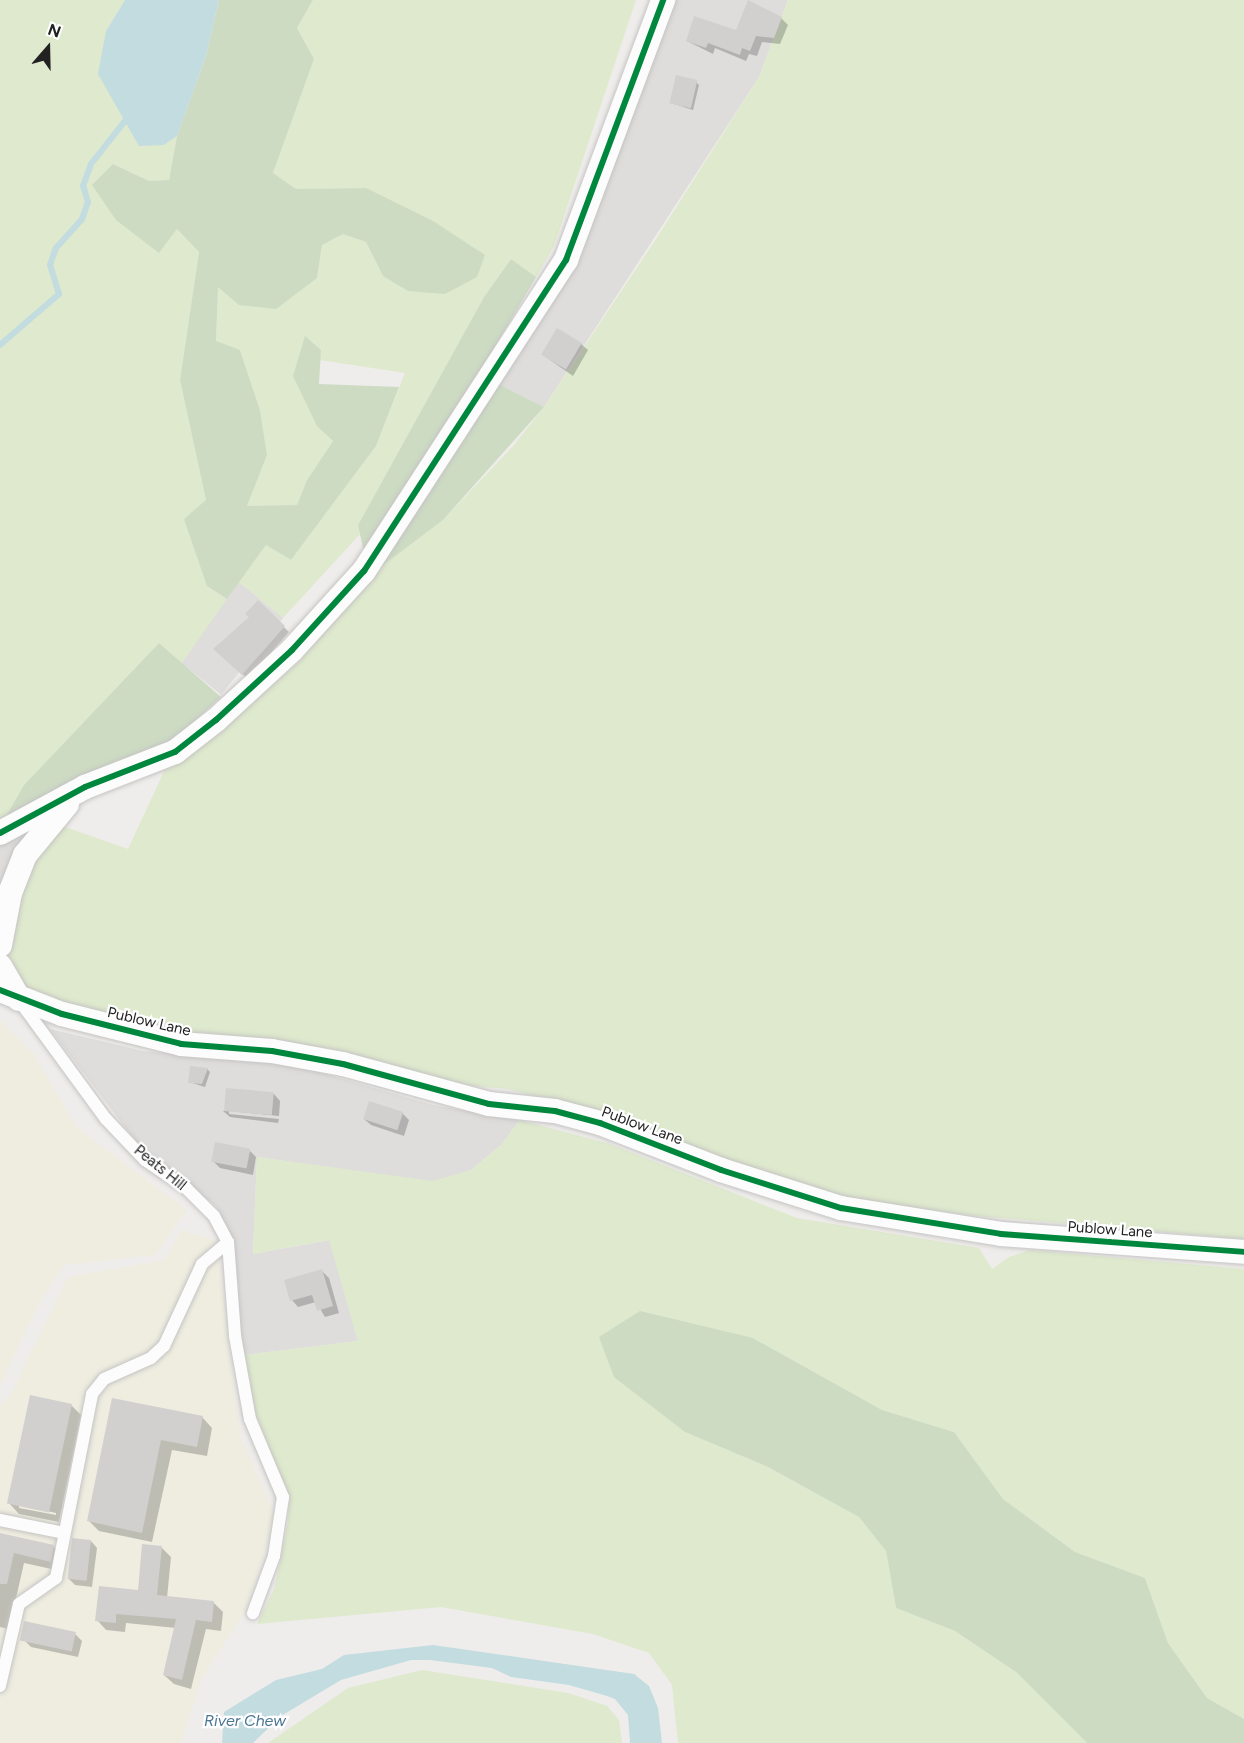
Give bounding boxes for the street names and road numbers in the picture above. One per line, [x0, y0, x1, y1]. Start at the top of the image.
street label: Publow Lane [106, 1004, 192, 1040]
street label: Publow Lane [599, 1103, 685, 1149]
street label: Peats Hill [130, 1141, 190, 1195]
street label: Publow Lane [1067, 1218, 1153, 1242]

